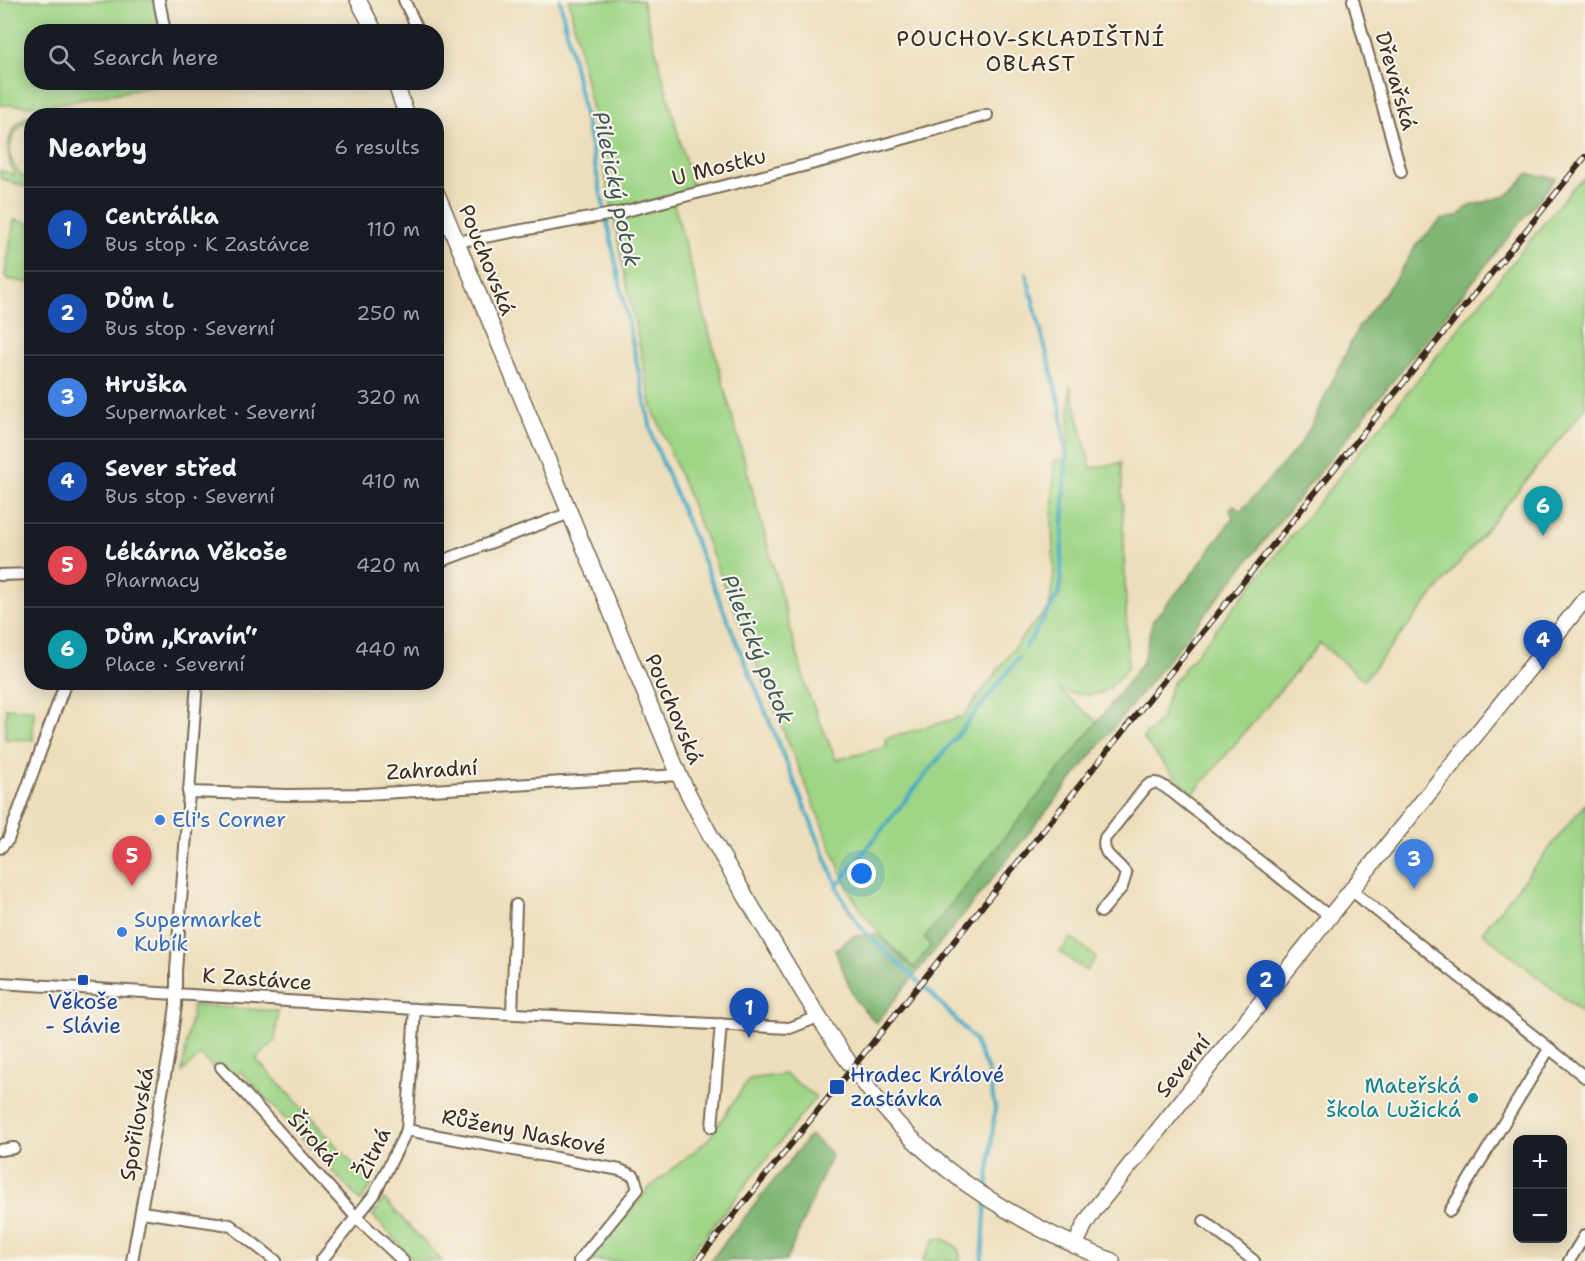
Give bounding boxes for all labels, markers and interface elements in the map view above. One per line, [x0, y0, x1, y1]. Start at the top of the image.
search box [24, 24, 444, 90]
district label: POUCHOV-SKLADIŠTNÍ OBLAST [896, 24, 1166, 78]
street label: Dřevařská [1369, 29, 1423, 133]
icon: search [45, 41, 78, 74]
text: Search here [93, 43, 219, 72]
water label: Piletický potok [586, 109, 647, 270]
text: Nearby [48, 130, 147, 165]
text: 6 results [334, 134, 420, 160]
street label: U Mostku [669, 142, 769, 192]
street label: Pouchovská [452, 200, 522, 320]
text: Centrálka [105, 202, 219, 231]
text: 1 [63, 216, 72, 242]
text: 110 m [366, 216, 420, 242]
text: Bus stop · K Zastávce [105, 231, 310, 257]
text: Dům L [105, 286, 174, 315]
text: 2 [61, 300, 75, 326]
text: 250 m [356, 300, 420, 326]
text: Bus stop · Severní [105, 315, 275, 341]
text: Hruška [105, 370, 187, 399]
text: 3 [61, 384, 75, 410]
text: 320 m [356, 384, 420, 410]
text: Supermarket · Severní [105, 399, 316, 425]
text: Sever střed [105, 454, 237, 483]
text: 4 [61, 468, 75, 494]
text: 410 m [361, 468, 420, 494]
text: Bus stop · Severní [105, 483, 275, 509]
pin: 6 [1524, 486, 1562, 536]
text: Lékárna Věkoše [105, 538, 287, 567]
text: 5 [61, 552, 74, 578]
text: 420 m [356, 552, 420, 578]
text: Pharmacy [105, 567, 200, 593]
water label: Piletický potok [714, 570, 801, 728]
pin: 4 [1524, 620, 1562, 670]
text: Dům „Kravín“ [105, 622, 257, 651]
text: 6 [61, 636, 75, 662]
text: 440 m [355, 636, 420, 662]
street label: Pouchovská [638, 650, 710, 768]
text: Place · Severní [105, 651, 245, 677]
street label: Zahradní [386, 754, 478, 786]
place label: Eli's Corner [172, 806, 286, 834]
marker: Eli's Corner [153, 813, 167, 827]
pin: 5 [112, 836, 152, 886]
pin: 3 [1394, 840, 1434, 889]
your location [847, 859, 876, 888]
place label: Supermarket Kubík [134, 906, 262, 958]
marker: Supermarket Kubík [115, 925, 129, 939]
pin: 2 [1246, 960, 1286, 1010]
street label: K Zastávce [201, 961, 313, 997]
marker: Věkoše - Slávie [76, 973, 90, 987]
place label: Věkoše - Slávie [45, 988, 121, 1040]
pin: 1 [730, 988, 768, 1038]
street label: Severní [1149, 1029, 1217, 1103]
place label: Hradec Králové zastávka [850, 1061, 1005, 1113]
street label: Spořilovská [113, 1065, 161, 1183]
place label: Mateřská škola Lužická [1326, 1072, 1461, 1124]
marker: Hradec Králové zastávka [828, 1078, 846, 1096]
marker: Mateřská škola Lužická [1466, 1091, 1480, 1105]
street label: Růženy Naskové [439, 1102, 609, 1162]
street label: Široká [281, 1106, 345, 1172]
street label: Žitná [348, 1123, 397, 1183]
map controls [1513, 1135, 1567, 1243]
button: + [1513, 1135, 1567, 1189]
button: − [1513, 1189, 1567, 1243]

